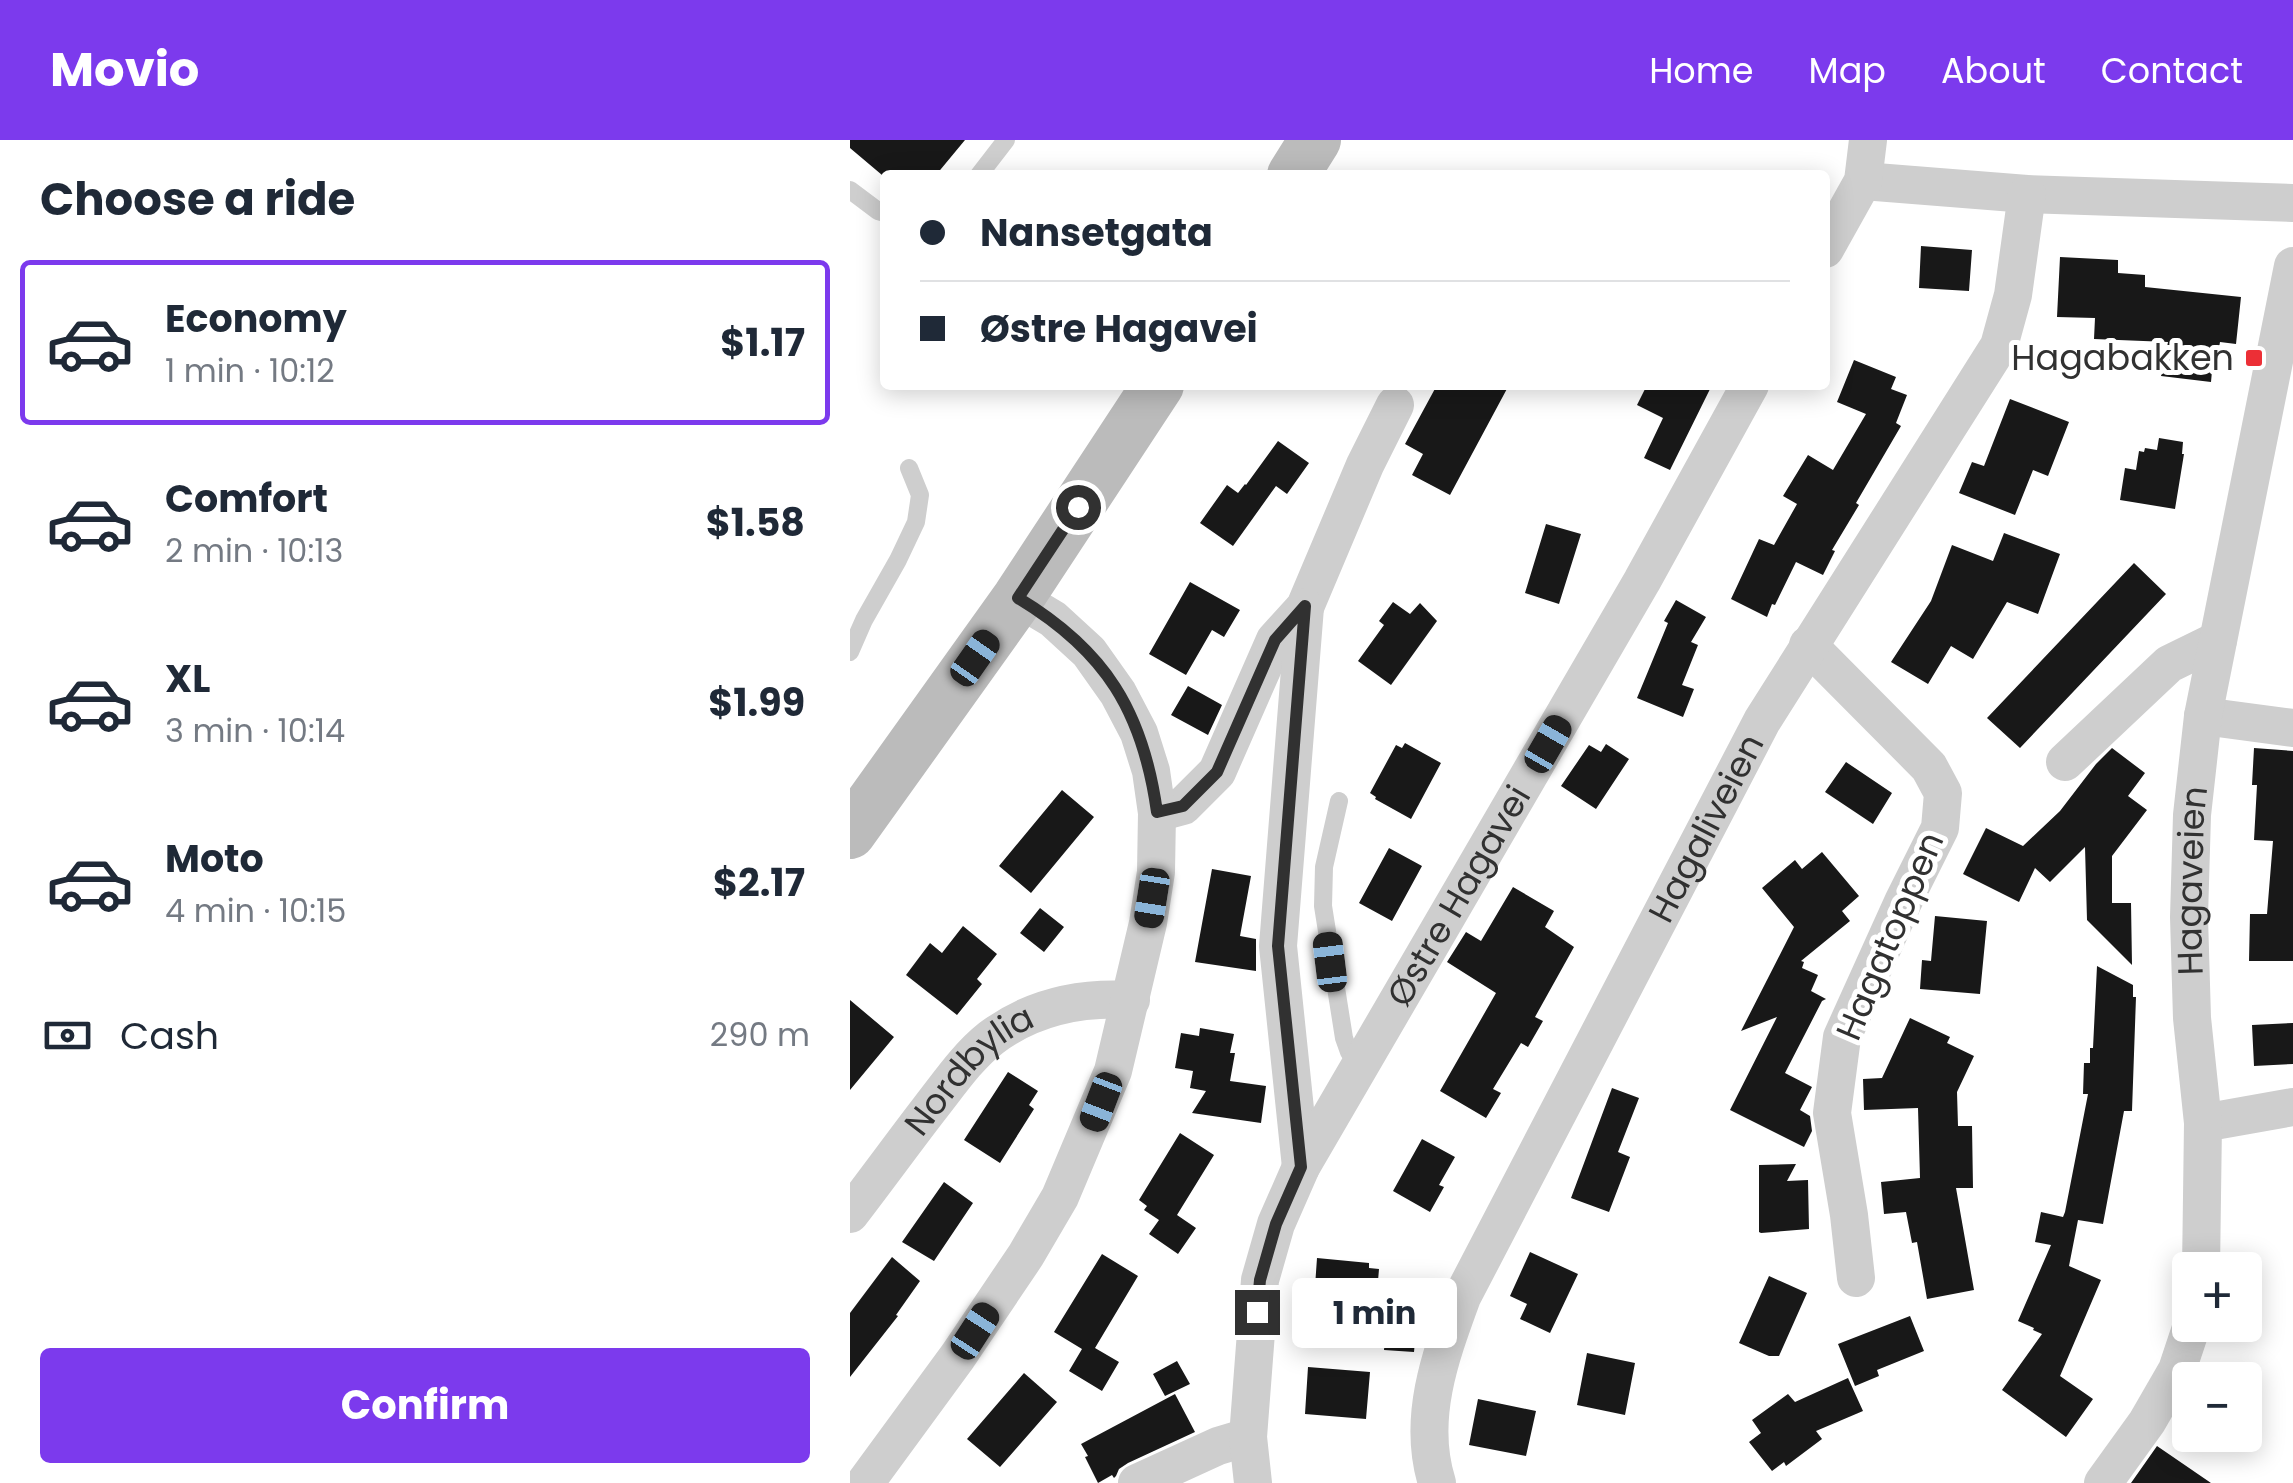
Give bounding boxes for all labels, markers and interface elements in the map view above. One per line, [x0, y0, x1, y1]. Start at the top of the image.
text: Movio [50, 36, 199, 103]
text: Home [1649, 46, 1754, 95]
text: Map [1809, 46, 1886, 95]
text: About [1941, 46, 2046, 95]
text: Contact [2101, 46, 2243, 95]
text: Choose a ride [40, 168, 355, 231]
text: Nansetgata [980, 206, 1213, 259]
text: Economy [165, 292, 347, 345]
icon: car [45, 298, 135, 388]
text: Østre Hagavei [980, 302, 1258, 355]
text: $1.17 [720, 316, 805, 369]
place label: Hagabakken [2011, 333, 2234, 382]
marker: Hagabakken [2243, 347, 2265, 369]
text: 1 min · 10:12 [165, 348, 335, 393]
text: Comfort [165, 472, 328, 525]
icon: car [45, 478, 135, 568]
route start [1056, 485, 1101, 530]
text: $1.58 [706, 496, 805, 549]
text: 2 min · 10:13 [165, 528, 343, 573]
car [946, 625, 1004, 691]
text: XL [165, 652, 210, 705]
icon: car [45, 658, 135, 748]
text: $1.99 [708, 676, 805, 729]
text: 3 min · 10:14 [165, 708, 345, 753]
car [1520, 711, 1576, 777]
street label: Hagaliveien [1636, 725, 1775, 931]
street label: Østre Hagavei [1375, 776, 1542, 1015]
street label: Hagaveien [2164, 783, 2219, 976]
street label: Hagatoppen [1824, 824, 1955, 1047]
text: Moto [165, 832, 264, 885]
icon: car [45, 838, 135, 928]
text: $2.17 [713, 856, 805, 909]
car [1132, 866, 1172, 930]
text: 4 min · 10:15 [165, 888, 346, 933]
car [1311, 930, 1349, 994]
street label: Nordbylia [893, 992, 1041, 1145]
icon: cash [40, 1008, 95, 1063]
text: Cash [120, 1009, 219, 1062]
text: 290 m [710, 1012, 810, 1057]
car [1076, 1069, 1126, 1135]
map controls [2172, 1252, 2262, 1452]
button: + [2172, 1252, 2262, 1342]
callout: 1 min [1292, 1277, 1457, 1347]
route end [1235, 1290, 1280, 1335]
text: 1 min [1333, 1290, 1416, 1335]
car [946, 1298, 1004, 1364]
button: Confirm [40, 1348, 810, 1463]
button: − [2172, 1362, 2262, 1452]

